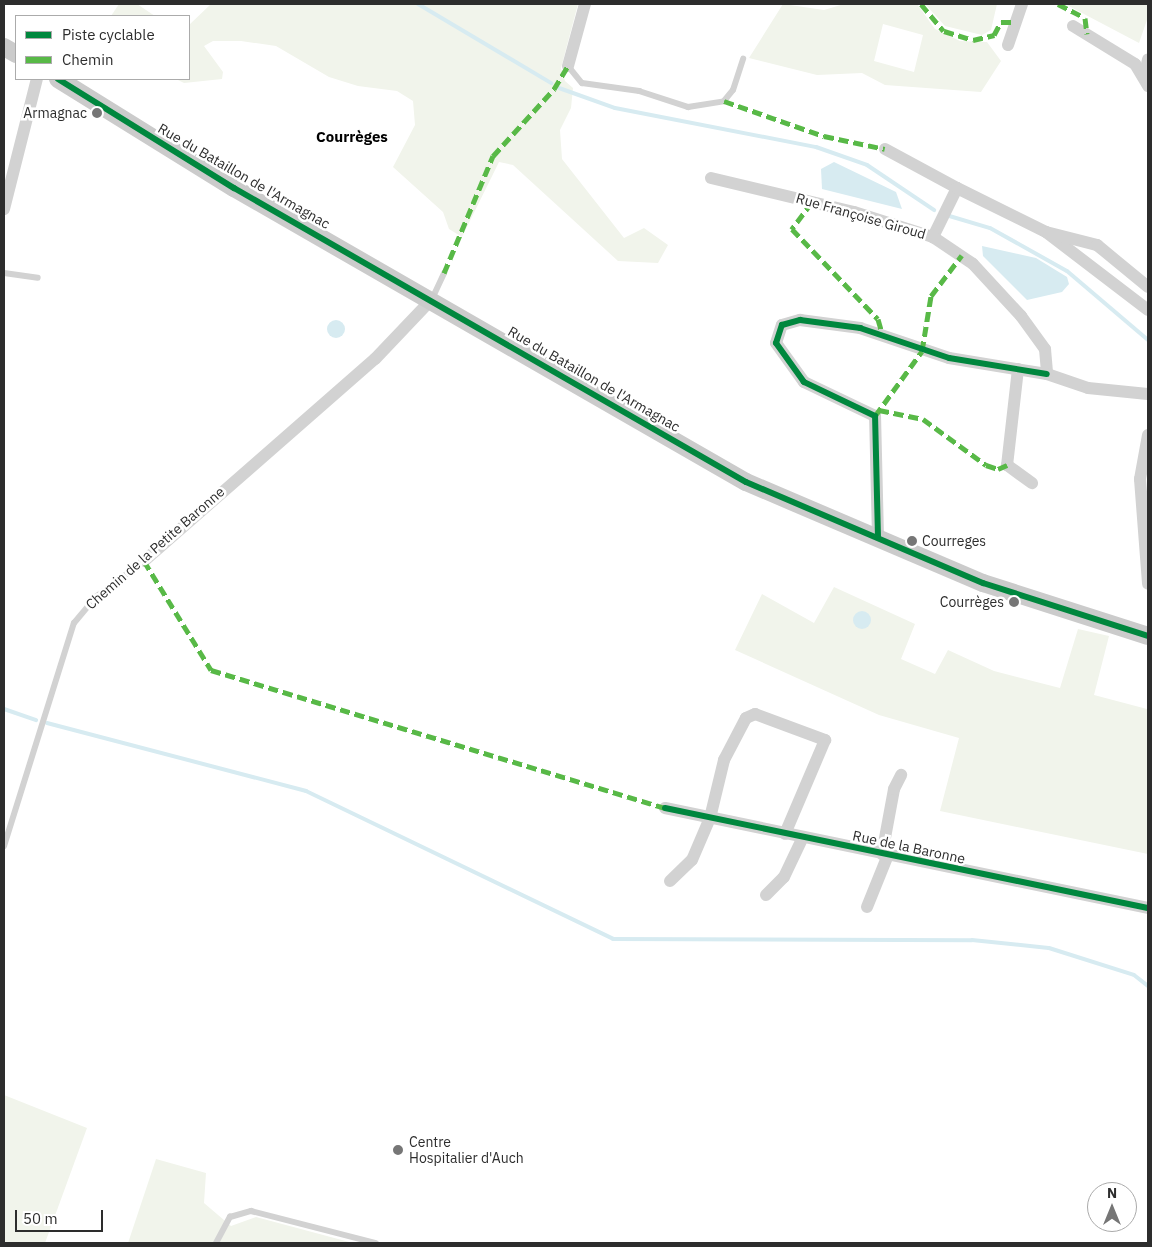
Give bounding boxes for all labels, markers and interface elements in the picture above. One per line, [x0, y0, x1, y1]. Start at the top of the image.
legend [15, 15, 190, 80]
text: Piste cyclable [62, 25, 155, 44]
text: Chemin [62, 50, 113, 69]
place label: Armagnac [23, 105, 87, 121]
marker: Armagnac [91, 107, 103, 119]
street label: Rue du Bataillon de l'Armagnac [155, 120, 333, 232]
district label: Courrèges [316, 128, 388, 146]
street label: Rue Françoise Giroud [794, 189, 928, 243]
street label: Rue du Bataillon de l'Armagnac [505, 323, 683, 435]
street label: Chemin de la Petite Baronne [82, 483, 228, 613]
place label: Courreges [922, 533, 986, 549]
marker: Courreges [906, 535, 918, 547]
place label: Courrèges [940, 594, 1004, 610]
marker: Courrèges [1008, 596, 1020, 608]
street label: Rue de la Baronne [851, 827, 967, 867]
place label: Centre Hospitalier d'Auch [409, 1134, 524, 1166]
marker: Centre Hospitalier d'Auch [391, 1143, 405, 1157]
north arrow [1087, 1182, 1137, 1232]
text: N [1107, 1184, 1117, 1202]
scale bar [18, 1200, 105, 1232]
text: 50 m [23, 1209, 58, 1228]

